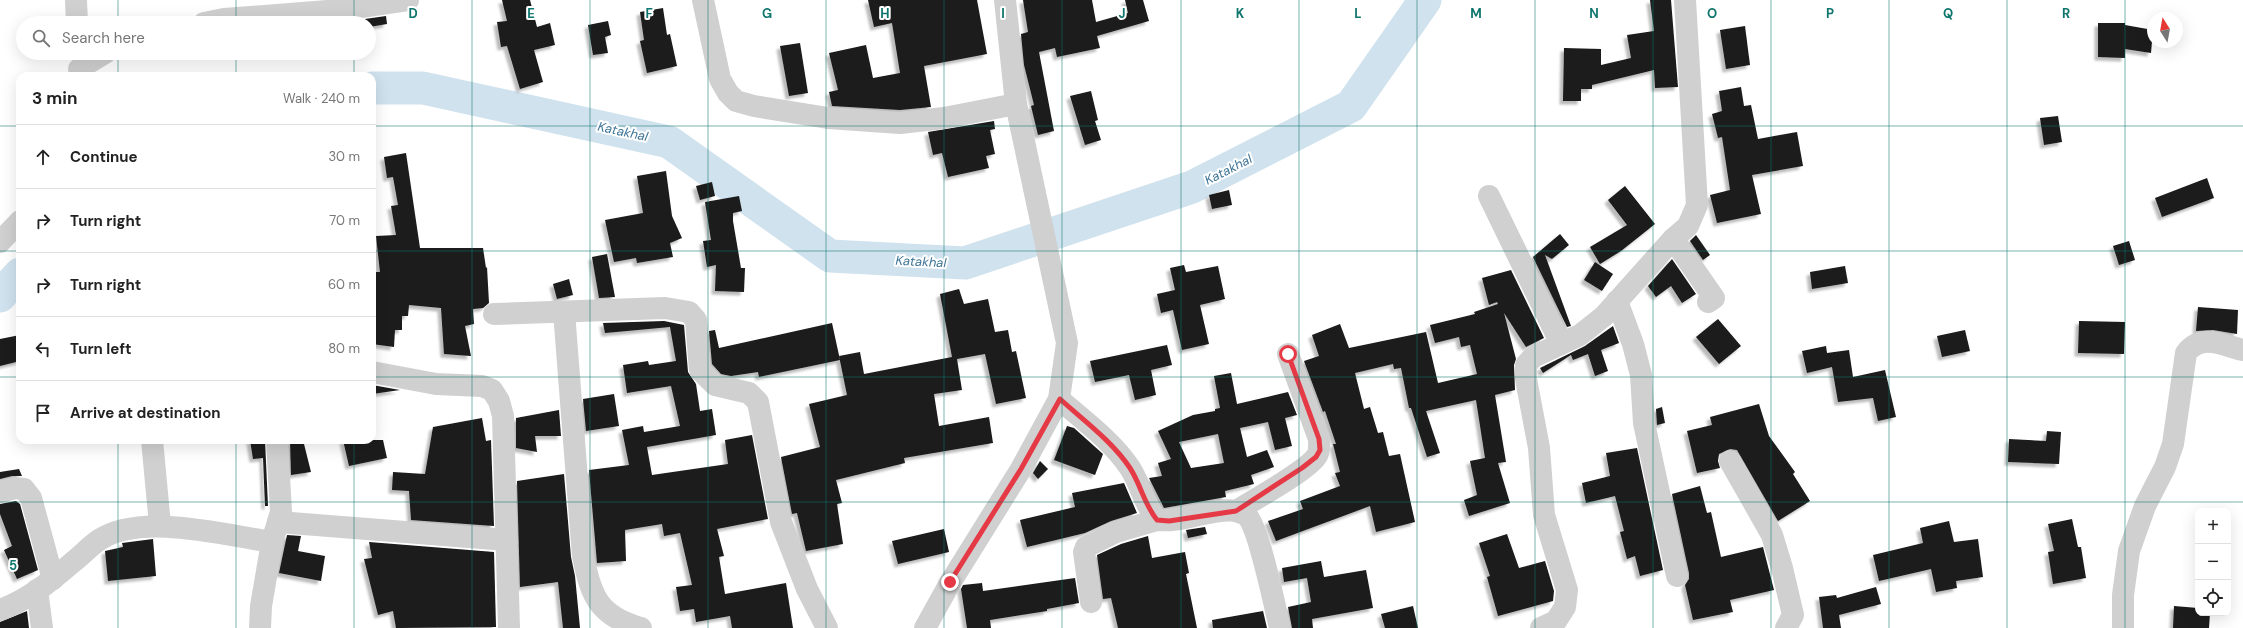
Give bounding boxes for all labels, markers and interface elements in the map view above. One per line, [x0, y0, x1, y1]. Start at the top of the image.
text: D [408, 5, 418, 22]
text: E [527, 5, 535, 22]
text: F [645, 5, 653, 22]
text: G [762, 5, 772, 22]
text: H [880, 5, 890, 22]
text: I [1001, 5, 1005, 22]
text: J [1118, 5, 1126, 22]
text: K [1236, 5, 1245, 22]
text: L [1354, 5, 1362, 22]
text: M [1470, 5, 1482, 22]
text: N [1589, 5, 1599, 22]
text: O [1707, 5, 1717, 22]
text: P [1826, 5, 1834, 22]
text: Q [1943, 5, 1953, 22]
text: R [2062, 5, 2070, 22]
north arrow [2147, 12, 2183, 48]
search box [16, 16, 376, 60]
icon: search [30, 27, 52, 49]
text: Search here [62, 28, 145, 48]
text: 3 min [32, 87, 77, 109]
text: Walk · 240 m [283, 90, 360, 107]
water label: Katakhal [596, 118, 651, 145]
icon: ahead [32, 146, 54, 168]
text: Continue [70, 147, 138, 167]
text: 30 m [328, 148, 360, 165]
water label: Katakhal [1202, 150, 1256, 189]
icon: right [32, 210, 54, 232]
text: Turn right [70, 211, 141, 231]
text: 70 m [329, 212, 360, 229]
water label: Katakhal [895, 252, 948, 271]
icon: right [32, 274, 54, 296]
text: Turn right [70, 275, 141, 295]
text: 60 m [328, 276, 360, 293]
icon: left [32, 338, 54, 360]
text: Turn left [70, 339, 131, 359]
text: 80 m [328, 340, 360, 357]
route start [1279, 345, 1297, 363]
icon: arrive [32, 402, 54, 424]
text: Arrive at destination [70, 403, 221, 423]
map controls [2195, 508, 2231, 616]
button: + [2195, 508, 2231, 544]
button: − [2195, 544, 2231, 580]
text: 5 [9, 557, 17, 574]
route end [941, 573, 959, 591]
button: locate [2195, 580, 2231, 616]

